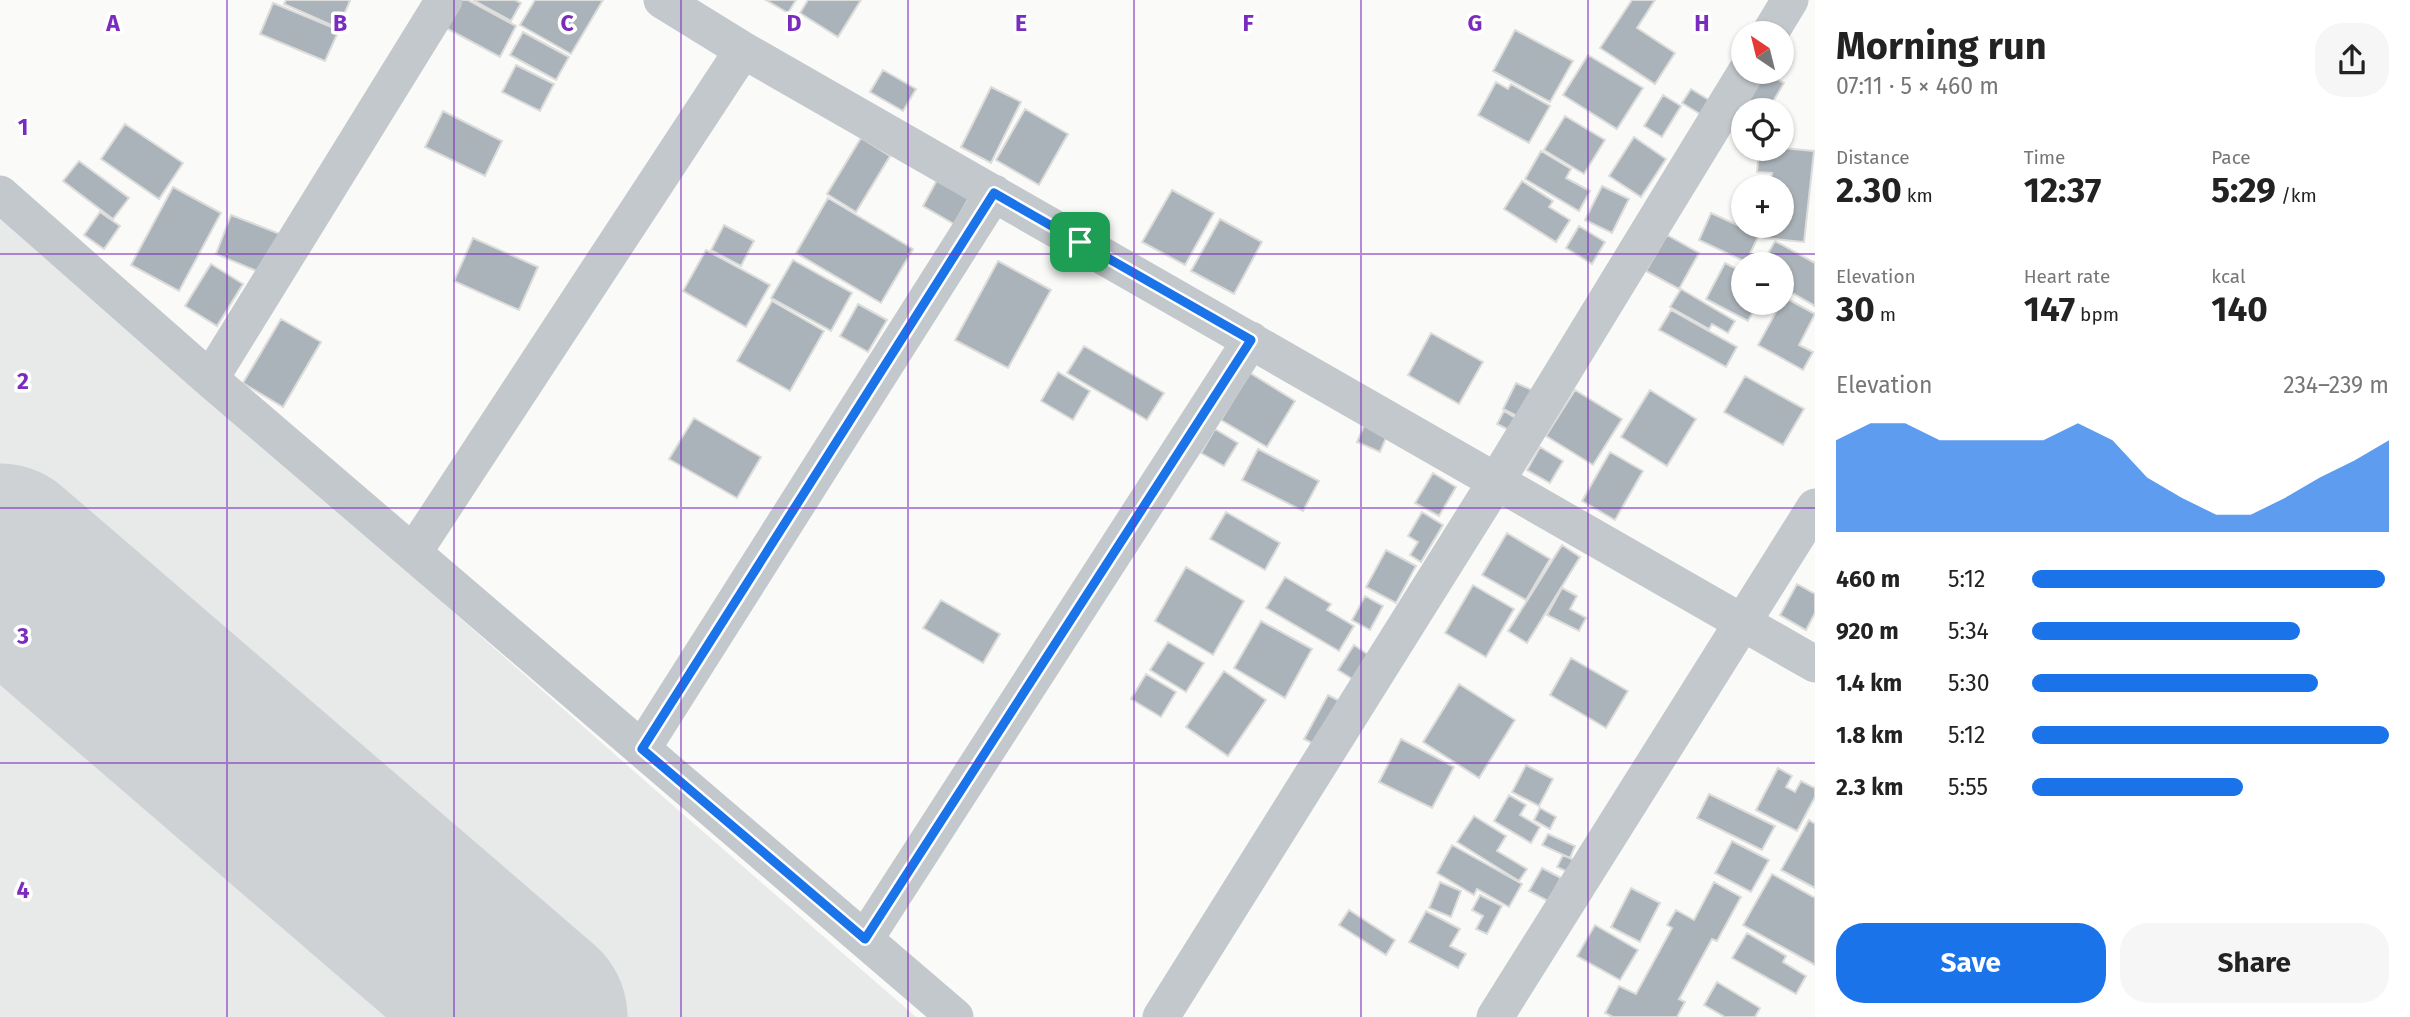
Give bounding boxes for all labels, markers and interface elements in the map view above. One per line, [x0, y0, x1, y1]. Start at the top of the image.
text: A [105, 9, 120, 37]
text: B [333, 9, 347, 37]
text: C [560, 9, 574, 37]
text: D [787, 9, 802, 37]
text: E [1015, 9, 1027, 37]
text: F [1242, 9, 1254, 37]
text: G [1468, 9, 1482, 37]
text: H [1694, 9, 1710, 37]
north arrow [1731, 21, 1794, 84]
map controls [1731, 21, 1794, 315]
text: Morning run [1836, 23, 2047, 69]
button: share [2315, 23, 2389, 97]
text: 07:11 · 5 × 460 m [1836, 72, 1999, 100]
button: locate [1731, 98, 1794, 161]
text: 1 [18, 113, 28, 141]
text: Distance [1836, 146, 1910, 169]
text: Time [2024, 146, 2065, 169]
text: Pace [2211, 146, 2251, 169]
text: 2.30 [1836, 169, 1902, 211]
text: 12:37 [2024, 169, 2101, 211]
text: 5:29 [2211, 169, 2276, 211]
button: + [1731, 175, 1794, 238]
text: km [1902, 184, 1933, 207]
text: /km [2276, 184, 2317, 207]
pin [1050, 212, 1110, 272]
icon: arrive [1061, 223, 1099, 261]
button: − [1731, 252, 1794, 315]
text: Elevation [1836, 265, 1916, 288]
text: Heart rate [2024, 265, 2110, 288]
text: kcal [2211, 265, 2246, 288]
text: 30 [1836, 288, 1875, 330]
text: 147 [2024, 288, 2075, 330]
text: 140 [2211, 288, 2268, 330]
text: m [1875, 303, 1896, 326]
text: bpm [2075, 303, 2119, 326]
text: 2 [17, 367, 29, 395]
text: Elevation [1836, 371, 1932, 399]
text: 234–239 m [2283, 371, 2389, 399]
text: 460 m [1836, 565, 1900, 593]
text: 5:12 [1948, 565, 1985, 593]
text: 920 m [1836, 617, 1899, 645]
text: 5:34 [1948, 617, 1989, 645]
text: 3 [16, 622, 29, 650]
text: 1.4 km [1836, 669, 1902, 697]
text: 5:30 [1948, 669, 1990, 697]
text: 1.8 km [1836, 721, 1903, 749]
text: 5:12 [1948, 721, 1985, 749]
text: 2.3 km [1836, 773, 1903, 801]
text: 5:55 [1948, 773, 1988, 801]
text: 4 [17, 876, 30, 904]
button: Save [1836, 923, 2106, 1003]
button: Share [2120, 923, 2389, 1003]

